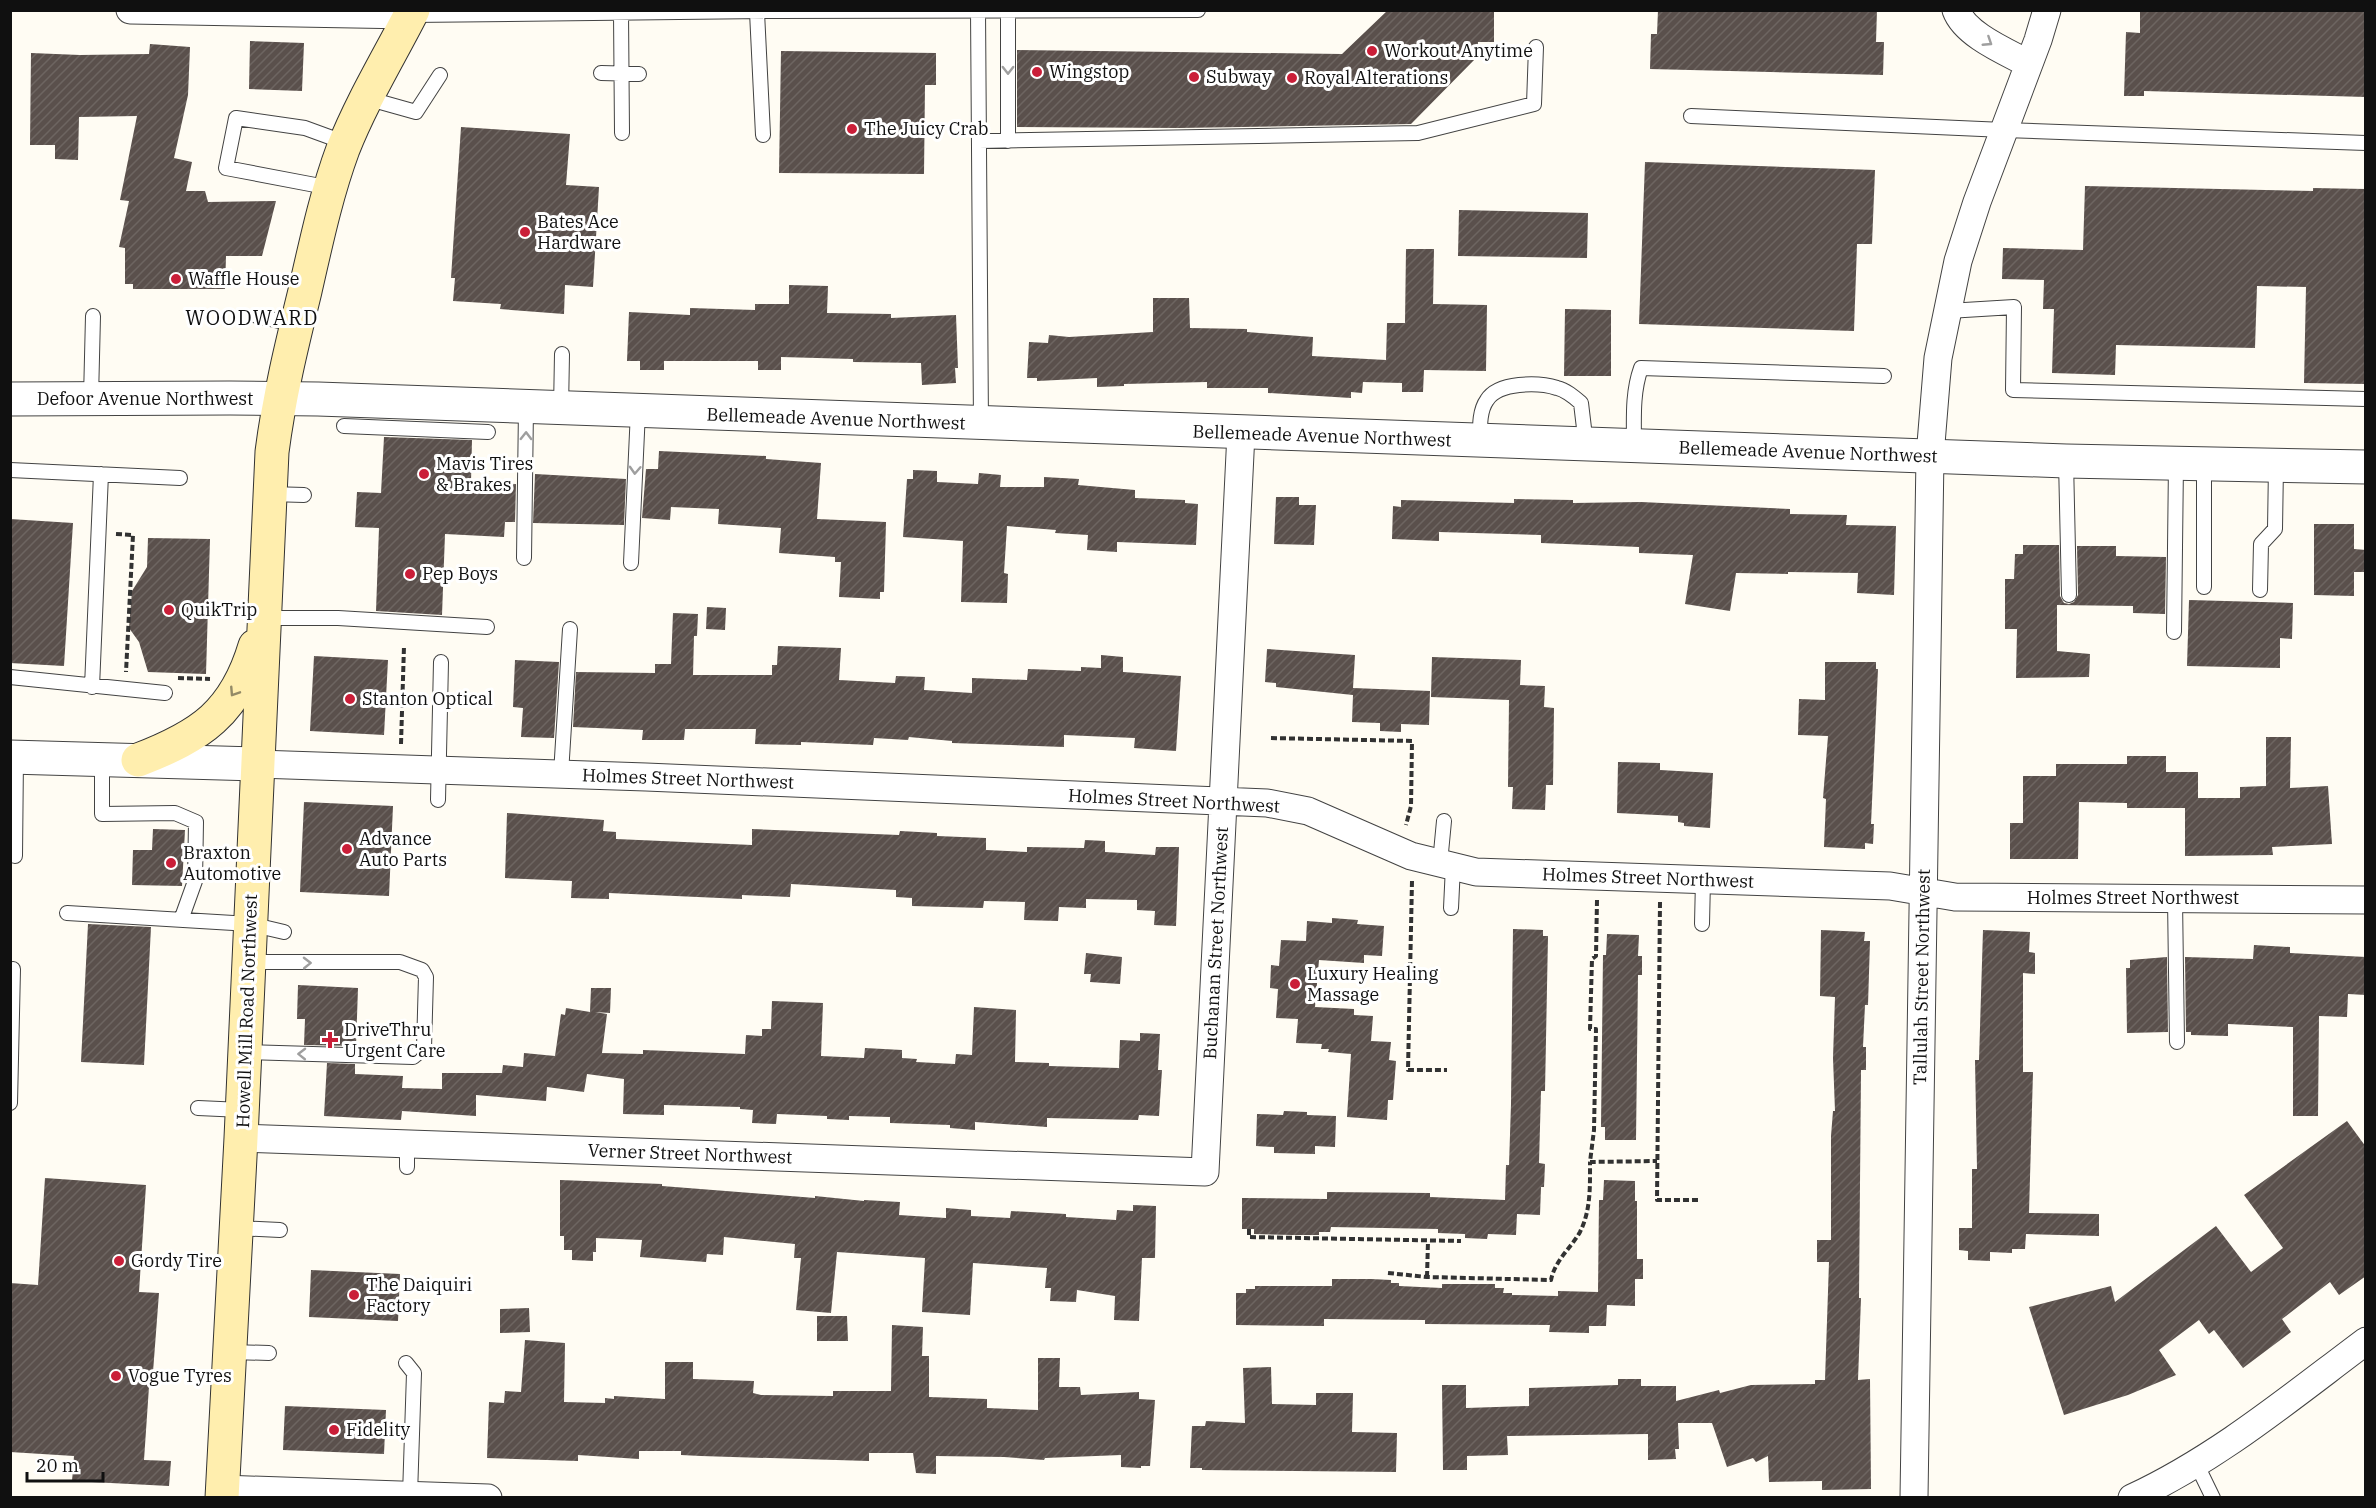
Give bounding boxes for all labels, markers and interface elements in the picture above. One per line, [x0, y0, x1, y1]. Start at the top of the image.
one-way arrow [1982, 34, 1993, 45]
place label: Workout Anytime [1384, 39, 1533, 62]
marker: Workout Anytime [1365, 44, 1379, 58]
place label: Wingstop [1049, 60, 1129, 83]
one-way arrow [1002, 65, 1014, 74]
marker: Wingstop [1030, 65, 1044, 79]
place label: Subway [1206, 65, 1272, 88]
place label: Royal Alterations [1304, 66, 1448, 89]
marker: Subway [1187, 70, 1201, 84]
marker: Royal Alterations [1285, 71, 1299, 85]
place label: The Juicy Crab [864, 117, 989, 140]
marker: The Juicy Crab [845, 122, 859, 136]
place label: Bates Ace Hardware [537, 210, 621, 254]
marker: Bates Ace Hardware [518, 225, 532, 239]
place label: Waffle House [188, 267, 299, 290]
marker: Waffle House [169, 272, 183, 286]
district label: WOODWARD [185, 304, 319, 331]
street label: Defoor Avenue Northwest [37, 387, 253, 410]
street label: Bellemeade Avenue Northwest [706, 402, 966, 435]
street label: Bellemeade Avenue Northwest [1192, 419, 1452, 452]
one-way arrow [519, 432, 532, 441]
street label: Bellemeade Avenue Northwest [1678, 435, 1938, 468]
place label: Mavis Tires & Brakes [436, 452, 533, 496]
one-way arrow [629, 465, 642, 474]
marker: Mavis Tires & Brakes [417, 467, 431, 481]
place label: Pep Boys [422, 562, 498, 585]
marker: Pep Boys [403, 567, 417, 581]
place label: QuikTrip [181, 598, 257, 621]
marker: QuikTrip [162, 603, 176, 617]
one-way arrow [230, 686, 242, 696]
place label: Stanton Optical [362, 687, 493, 710]
marker: Stanton Optical [343, 692, 357, 706]
street label: Holmes Street Northwest [581, 763, 795, 794]
street label: Holmes Street Northwest [1067, 783, 1281, 818]
street label: Buchanan Street Northwest [1198, 826, 1233, 1060]
place label: Advance Auto Parts [359, 827, 447, 871]
place label: Braxton Automotive [183, 841, 281, 885]
marker: Advance Auto Parts [340, 842, 354, 856]
marker: Braxton Automotive [164, 856, 178, 870]
street label: Holmes Street Northwest [1541, 862, 1755, 893]
street label: Tallulah Street Northwest [1908, 869, 1935, 1085]
street label: Holmes Street Northwest [2027, 886, 2239, 909]
street label: Howell Mill Road Northwest [231, 894, 262, 1128]
one-way arrow [302, 957, 311, 969]
place label: Luxury Healing Massage [1307, 962, 1439, 1006]
marker: Luxury Healing Massage [1288, 977, 1302, 991]
place label: DriveThru Urgent Care [344, 1018, 446, 1062]
marker: DriveThru Urgent Care [321, 1031, 339, 1049]
one-way arrow [298, 1048, 307, 1060]
street label: Verner Street Northwest [587, 1138, 793, 1169]
place label: Gordy Tire [131, 1249, 222, 1272]
marker: Gordy Tire [112, 1254, 126, 1268]
place label: The Daiquiri Factory [366, 1273, 473, 1317]
marker: The Daiquiri Factory [347, 1288, 361, 1302]
place label: Vogue Tyres [128, 1364, 232, 1387]
marker: Vogue Tyres [109, 1369, 123, 1383]
place label: Fidelity [346, 1418, 411, 1441]
marker: Fidelity [327, 1423, 341, 1437]
scale bar [27, 1445, 104, 1483]
text: 20 m [36, 1454, 79, 1477]

